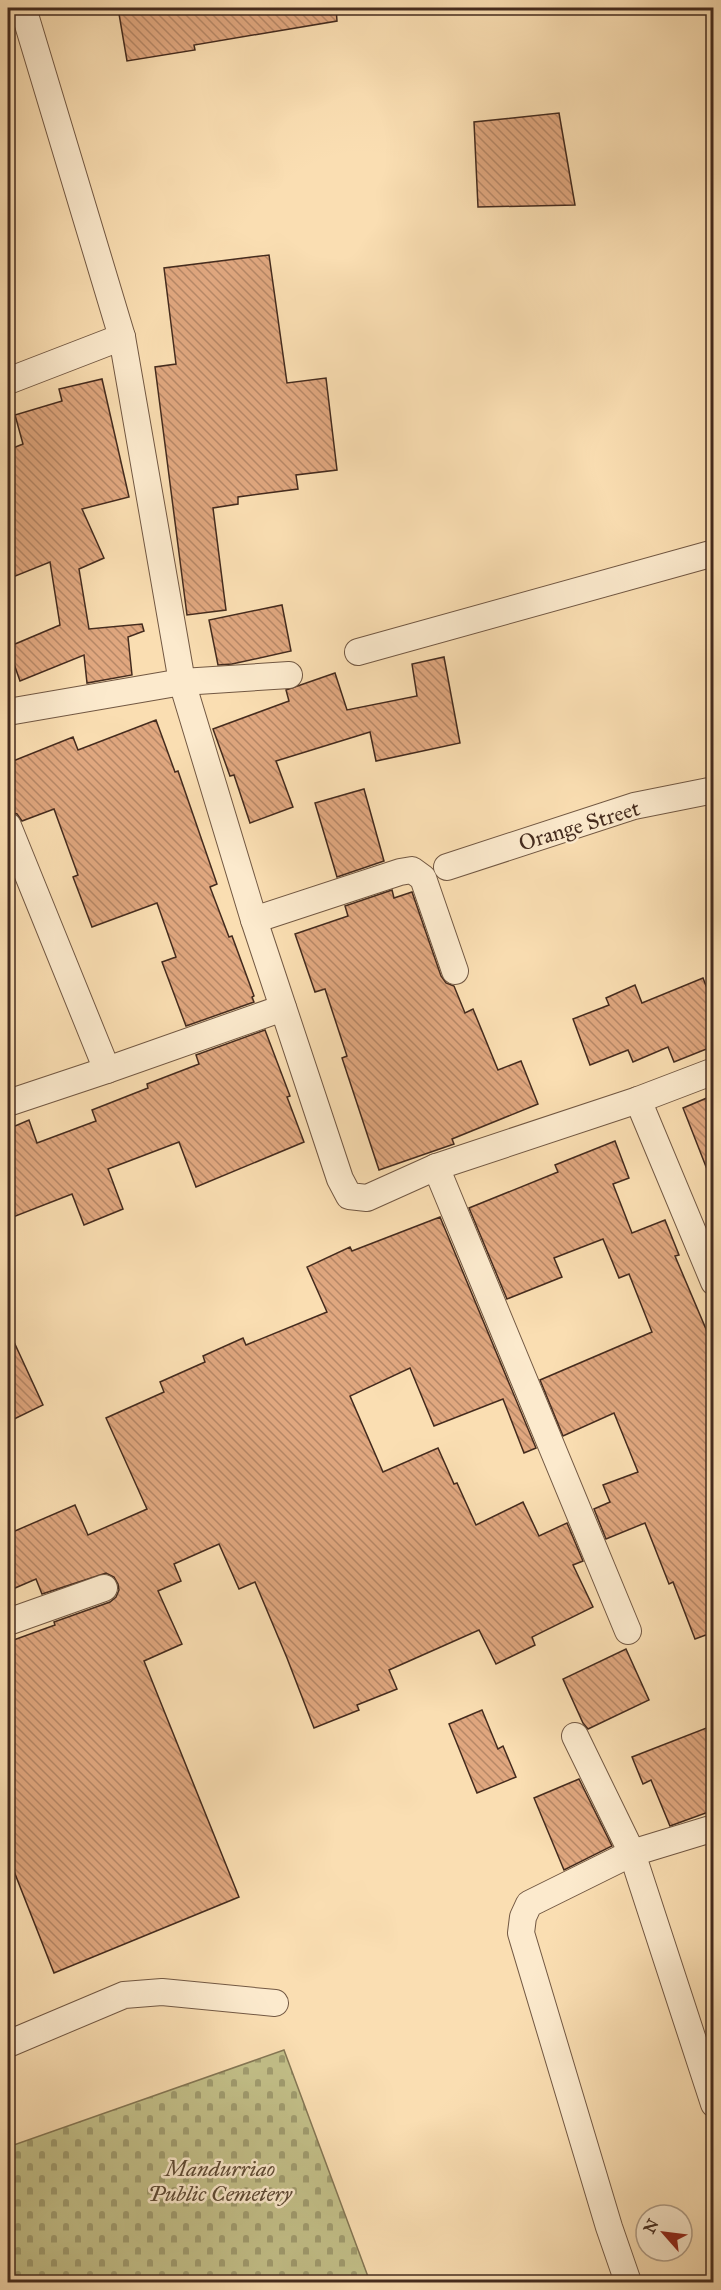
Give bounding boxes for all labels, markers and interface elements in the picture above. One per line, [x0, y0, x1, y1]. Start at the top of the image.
street label: Orange Street [515, 794, 643, 857]
park label: Mandurriao Public Cemetery [148, 2155, 293, 2207]
north arrow [634, 2203, 694, 2263]
text: N [640, 2215, 663, 2237]

